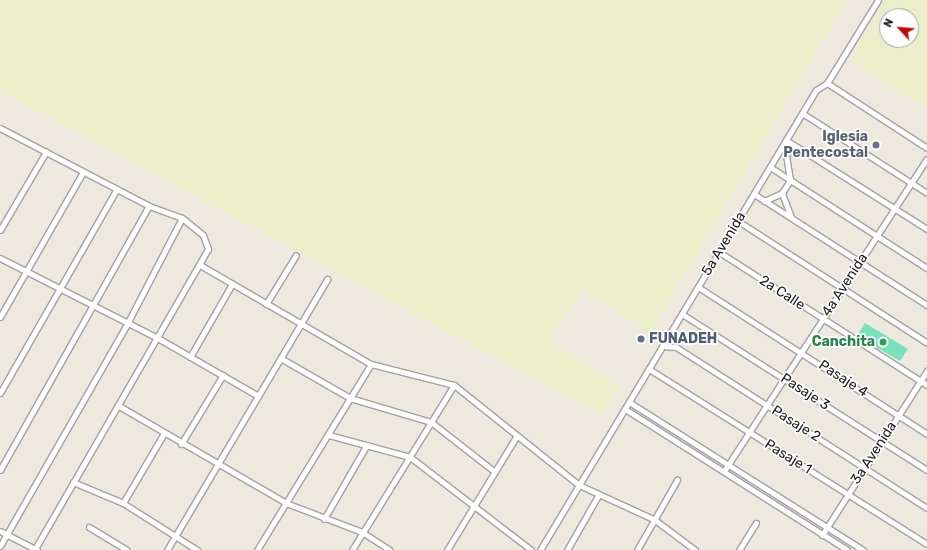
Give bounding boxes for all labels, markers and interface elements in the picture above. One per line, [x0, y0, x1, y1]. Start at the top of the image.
north arrow [879, 8, 919, 48]
text: N [881, 17, 896, 29]
place label: Iglesia Pentecostal [783, 129, 868, 162]
marker: Iglesia Pentecostal [871, 140, 881, 150]
street label: 5a Avenida [698, 209, 750, 279]
street label: 4a Avenida [818, 250, 872, 320]
street label: 2a Calle [756, 272, 808, 314]
place label: FUNADEH [649, 331, 717, 347]
marker: FUNADEH [636, 334, 646, 344]
place label: Canchita [812, 334, 875, 350]
marker: Canchita [878, 337, 888, 347]
street label: Pasaje 4 [815, 357, 871, 401]
street label: Pasaje 3 [777, 370, 833, 414]
street label: Pasaje 2 [768, 402, 824, 446]
street label: 3a Avenida [847, 418, 901, 488]
street label: Pasaje 1 [761, 436, 815, 478]

